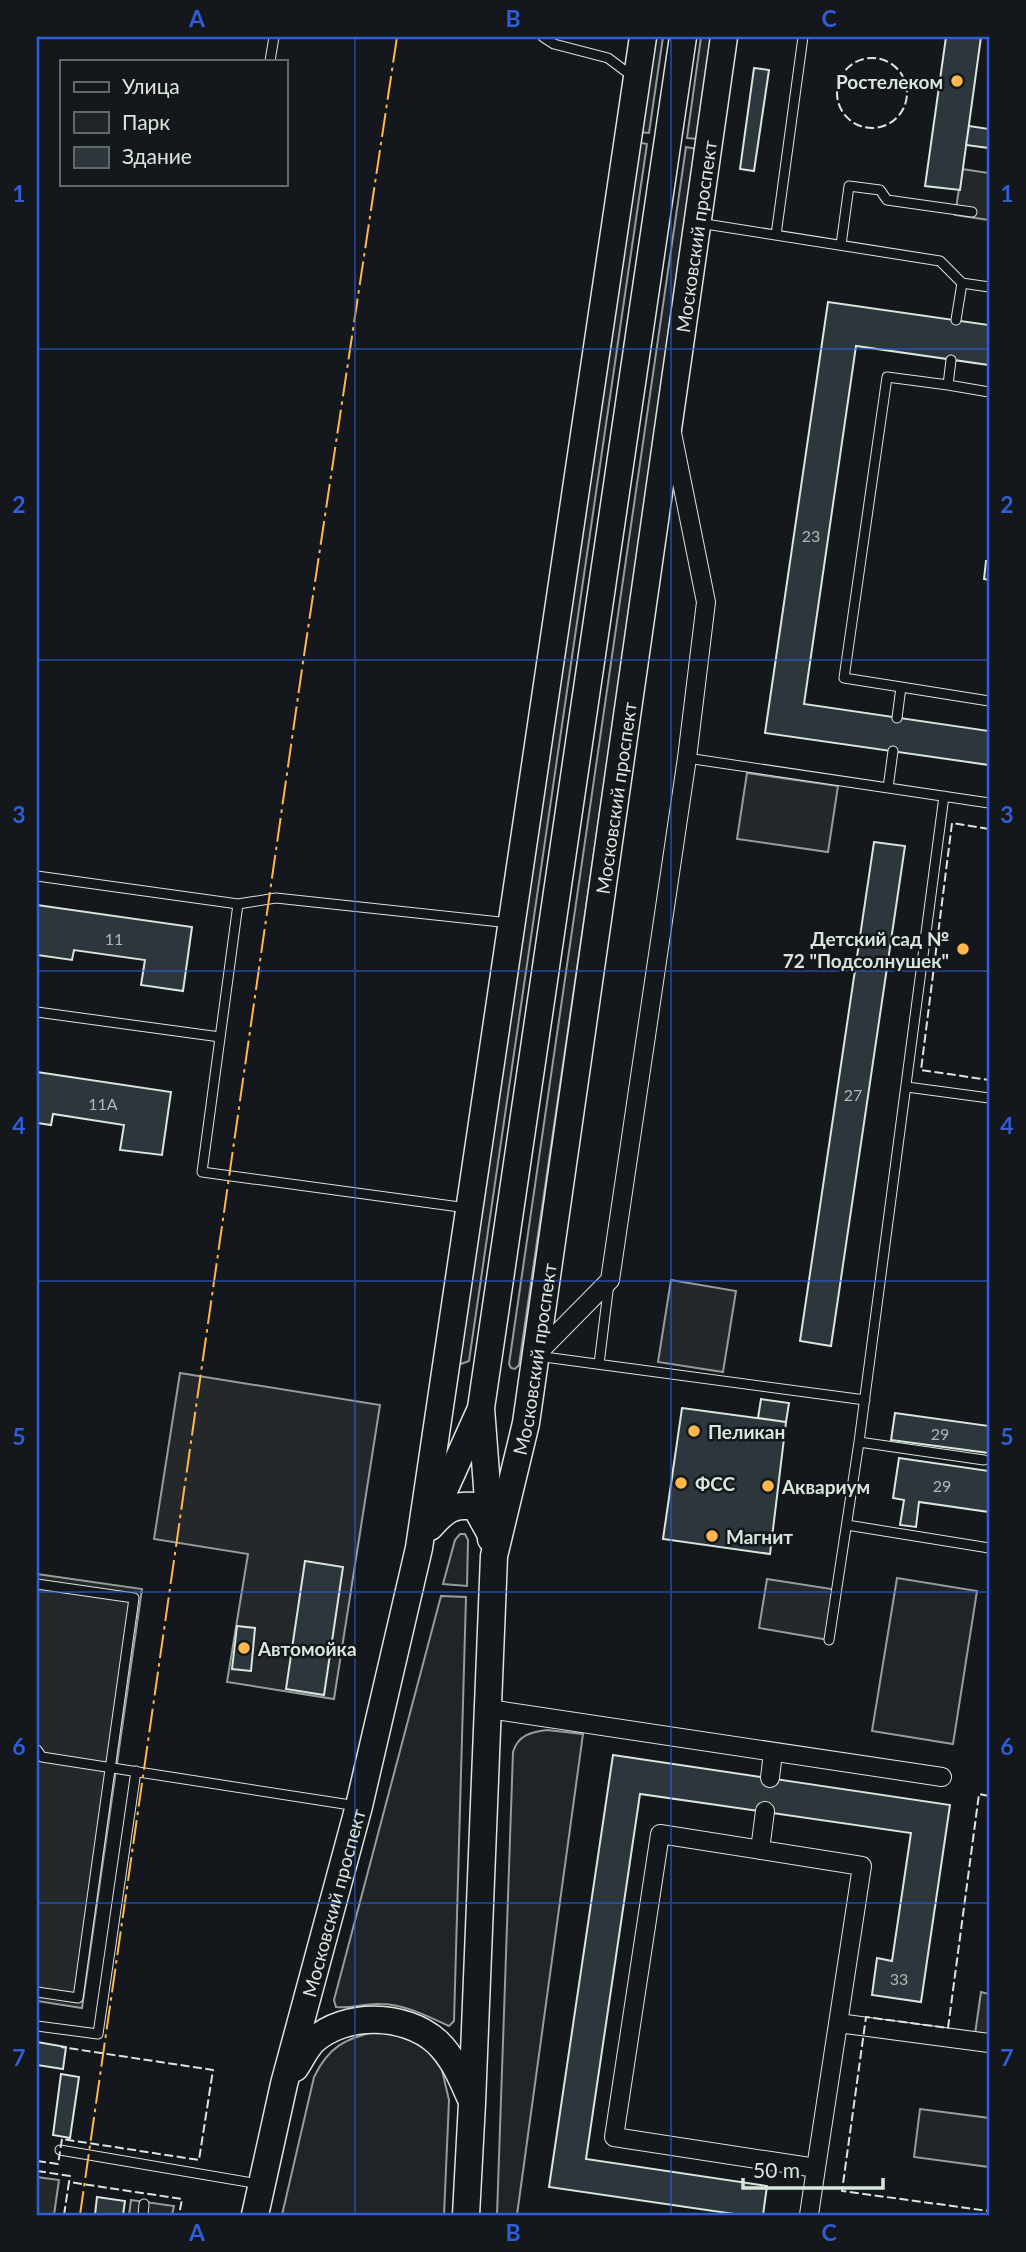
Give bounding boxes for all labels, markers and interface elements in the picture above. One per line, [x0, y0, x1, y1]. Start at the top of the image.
text: A [188, 4, 206, 32]
text: B [505, 4, 521, 32]
text: C [821, 4, 837, 32]
legend [60, 60, 287, 186]
place label: Ростелеком [836, 70, 943, 93]
text: Улица [122, 73, 180, 98]
marker: Ростелеком [949, 73, 965, 89]
text: Парк [122, 109, 170, 134]
street label: Московский проспект [670, 138, 721, 334]
text: Здание [122, 143, 192, 168]
text: 1 [12, 179, 26, 207]
text: 1 [1000, 179, 1014, 207]
text: 2 [12, 490, 26, 518]
text: 2 [1000, 490, 1014, 518]
house number: 23 [802, 526, 820, 545]
street label: Московский проспект [590, 700, 640, 895]
text: 3 [12, 800, 26, 828]
text: 3 [1000, 800, 1014, 828]
place label: Детский сад № 72 "Подсолнушек" [783, 927, 949, 972]
house number: 11 [105, 929, 123, 948]
marker: Детский сад № 72 "Подсолнушек" [955, 941, 971, 957]
house number: 27 [844, 1085, 862, 1104]
house number: 11А [88, 1094, 118, 1113]
text: 4 [12, 1111, 26, 1139]
text: 4 [1000, 1111, 1014, 1139]
street label: Московский проспект [507, 1261, 560, 1457]
place label: Пеликан [708, 1420, 785, 1443]
text: 5 [12, 1422, 26, 1450]
text: 5 [1000, 1422, 1014, 1450]
marker: Пеликан [686, 1423, 702, 1439]
house number: 29 [931, 1424, 949, 1443]
place label: ФСС [695, 1472, 736, 1495]
marker: ФСС [673, 1475, 689, 1491]
place label: Аквариум [781, 1475, 870, 1498]
house number: 29 [933, 1476, 951, 1495]
marker: Аквариум [760, 1478, 776, 1494]
place label: Магнит [726, 1525, 793, 1548]
marker: Магнит [704, 1528, 720, 1544]
place label: Автомойка [257, 1637, 357, 1660]
marker: Автомойка [236, 1640, 252, 1656]
text: 6 [12, 1732, 26, 1760]
text: 6 [1000, 1732, 1014, 1760]
street label: Московский проспект [297, 1806, 369, 1999]
house number: 33 [890, 1969, 908, 1988]
text: 7 [12, 2043, 26, 2071]
text: 7 [1000, 2043, 1014, 2071]
scale bar [743, 2147, 883, 2191]
text: 50 m [753, 2157, 800, 2182]
text: A [188, 2218, 206, 2246]
text: B [505, 2218, 521, 2246]
text: C [821, 2218, 837, 2246]

